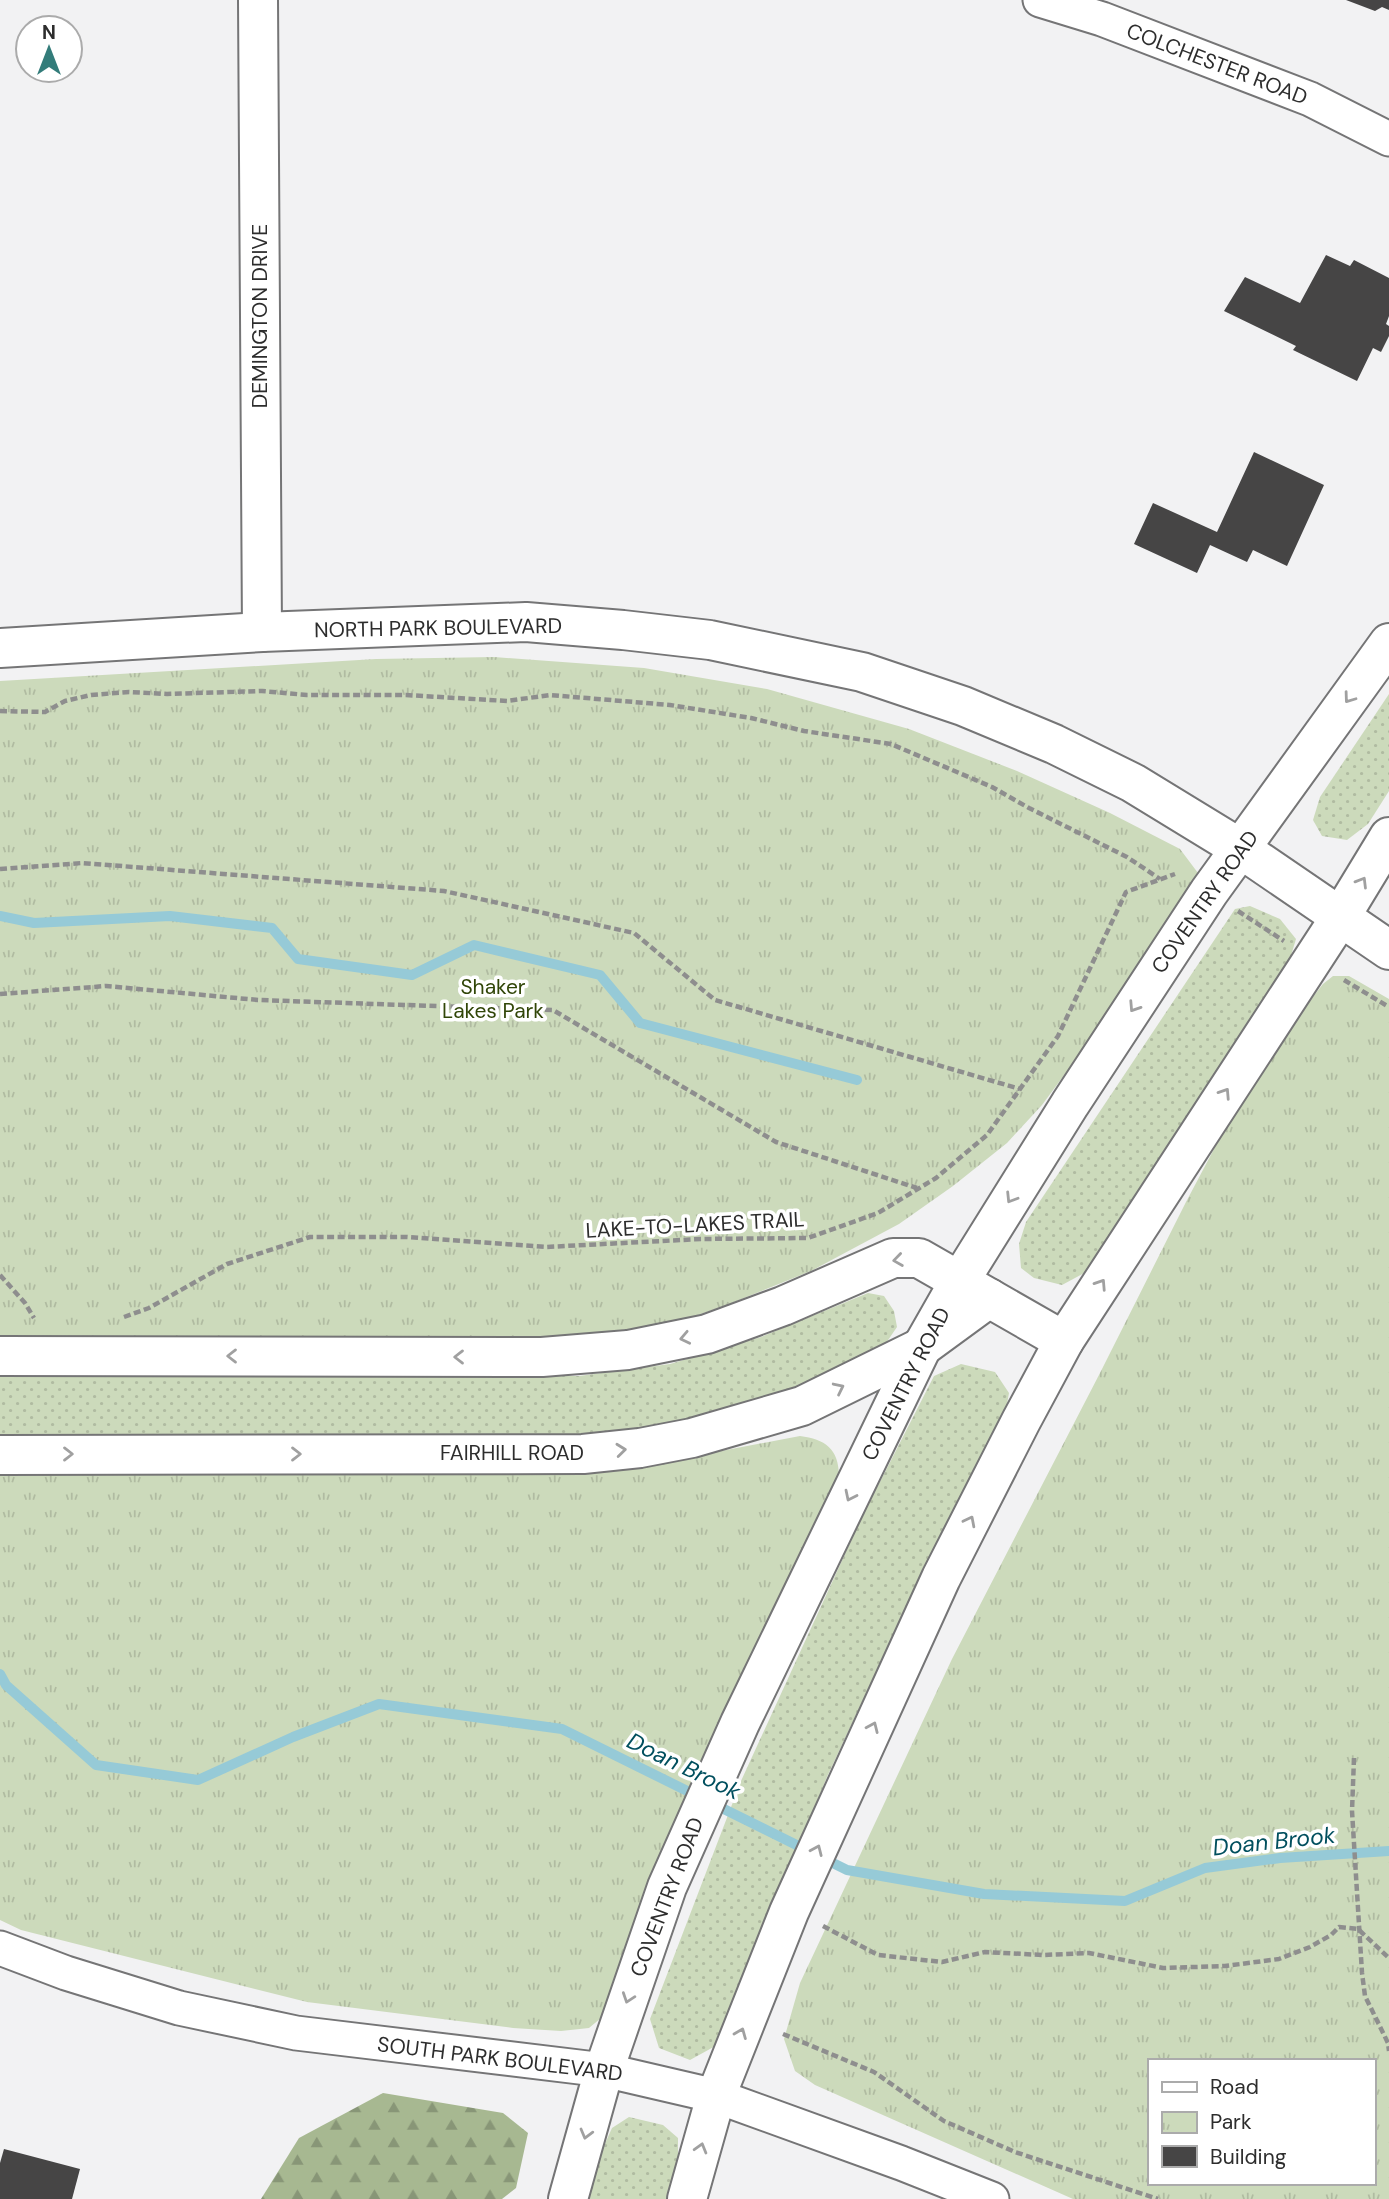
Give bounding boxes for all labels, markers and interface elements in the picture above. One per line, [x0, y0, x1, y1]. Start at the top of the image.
north arrow [14, 14, 84, 84]
street label: COLCHESTER ROAD [1122, 17, 1312, 111]
text: N [42, 20, 56, 45]
street label: DEMINGTON DRIVE [246, 224, 274, 408]
street label: NORTH PARK BOULEVARD [314, 612, 562, 644]
one-way arrow [1345, 690, 1357, 703]
street label: COVENTRY ROAD [1145, 825, 1265, 979]
one-way arrow [1353, 876, 1366, 889]
park label: Shaker Lakes Park [442, 973, 544, 1025]
one-way arrow [1129, 999, 1142, 1012]
one-way arrow [1217, 1088, 1229, 1101]
one-way arrow [1007, 1191, 1020, 1204]
street label: LAKE-TO-LAKES TRAIL [585, 1205, 805, 1245]
one-way arrow [892, 1252, 904, 1267]
one-way arrow [1093, 1279, 1106, 1292]
street label: COVENTRY ROAD [855, 1303, 957, 1465]
one-way arrow [679, 1330, 691, 1345]
one-way arrow [226, 1348, 237, 1364]
one-way arrow [454, 1349, 464, 1365]
one-way arrow [832, 1382, 844, 1396]
street label: FAIRHILL ROAD [440, 1439, 584, 1467]
one-way arrow [616, 1443, 627, 1458]
one-way arrow [291, 1446, 301, 1462]
one-way arrow [63, 1447, 74, 1462]
one-way arrow [844, 1489, 858, 1501]
one-way arrow [962, 1516, 976, 1528]
one-way arrow [865, 1722, 879, 1734]
water label: Doan Brook [622, 1726, 746, 1807]
street label: COVENTRY ROAD [624, 1813, 710, 1981]
water label: Doan Brook [1211, 1820, 1337, 1862]
one-way arrow [809, 1845, 823, 1857]
one-way arrow [622, 1991, 636, 2004]
one-way arrow [733, 2027, 747, 2039]
street label: SOUTH PARK BOULEVARD [376, 2030, 624, 2088]
legend [1148, 2059, 1375, 2185]
text: Road [1210, 2073, 1259, 2101]
text: Park [1210, 2108, 1252, 2136]
one-way arrow [579, 2128, 594, 2140]
one-way arrow [693, 2142, 708, 2154]
text: Building [1210, 2143, 1287, 2171]

